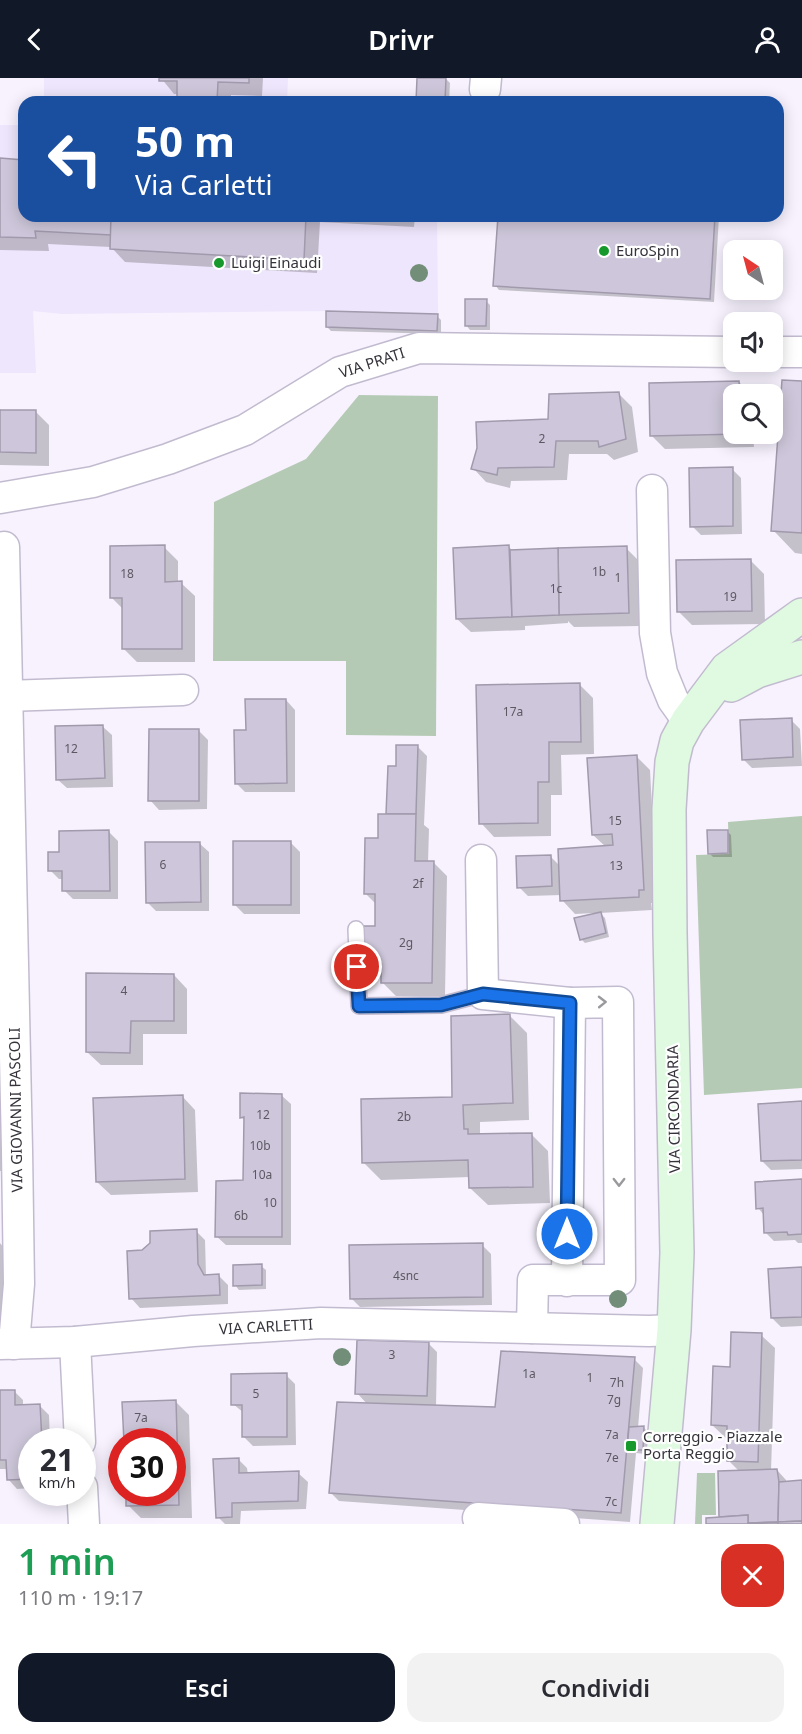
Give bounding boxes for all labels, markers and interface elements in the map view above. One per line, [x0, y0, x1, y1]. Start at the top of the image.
text: Drivr [368, 21, 434, 58]
icon: back [18, 23, 51, 56]
icon: person [751, 23, 784, 56]
text: 50 m [135, 112, 235, 169]
icon: left [36, 120, 114, 198]
text: Via Carletti [135, 166, 272, 203]
place label: EuroSpin [616, 240, 679, 260]
north arrow [723, 240, 783, 300]
map controls [723, 240, 783, 444]
marker: EuroSpin [597, 244, 611, 258]
place label: Luigi Einaudi [231, 252, 321, 272]
marker: Luigi Einaudi [212, 256, 226, 270]
button: sound [723, 312, 783, 372]
street label: VIA PRATI [336, 342, 407, 382]
button: search [723, 384, 783, 444]
house number: 2 [539, 430, 546, 447]
house number: 1b [592, 563, 606, 580]
house number: 18 [120, 565, 134, 582]
house number: 1 [615, 569, 621, 586]
house number: 1c [550, 580, 563, 597]
house number: 19 [723, 588, 737, 605]
house number: 17a [503, 703, 523, 720]
house number: 12 [64, 740, 78, 757]
house number: 15 [608, 812, 622, 829]
house number: 6 [160, 856, 167, 873]
house number: 13 [609, 857, 623, 874]
house number: 2f [413, 875, 424, 892]
house number: 2g [399, 934, 413, 951]
pin [331, 941, 382, 992]
icon: arrive [340, 950, 373, 983]
house number: 4 [121, 982, 128, 999]
one-way arrow [598, 996, 607, 1009]
street label: VIA GIOVANNI PASCOLI [4, 1027, 26, 1193]
street label: VIA CIRCONDARIA [662, 1044, 684, 1173]
house number: 12 [256, 1106, 270, 1123]
house number: 2b [397, 1108, 411, 1125]
house number: 10b [249, 1137, 271, 1154]
house number: 10a [252, 1166, 272, 1183]
one-way arrow [613, 1177, 625, 1186]
house number: 10 [263, 1194, 277, 1211]
position arrow [535, 1202, 599, 1266]
house number: 6b [234, 1207, 248, 1224]
house number: 4snc [393, 1267, 419, 1284]
street label: VIA CARLETTI [218, 1314, 314, 1338]
house number: 3 [389, 1346, 396, 1363]
house number: 1a [522, 1365, 536, 1382]
house number: 1 [587, 1369, 593, 1386]
house number: 7h [610, 1374, 624, 1391]
house number: 5 [253, 1385, 260, 1402]
house number: 7g [607, 1391, 621, 1408]
house number: 7a [134, 1409, 148, 1426]
house number: 7a [605, 1426, 619, 1443]
place label: Correggio - Piazzale Porta Reggio [643, 1426, 782, 1463]
speed limit sign: 30 [108, 1428, 186, 1506]
text: 21 [40, 1439, 74, 1480]
marker: Correggio - Piazzale Porta Reggio [624, 1439, 638, 1453]
house number: 7e [605, 1449, 619, 1466]
text: km/h [39, 1472, 75, 1492]
house number: 7c [605, 1493, 618, 1510]
text: 1 min [18, 1537, 116, 1586]
button: close [721, 1544, 784, 1607]
text: 110 m · 19:17 [18, 1584, 143, 1611]
button: Esci [18, 1653, 395, 1722]
button: Condividi [407, 1653, 784, 1722]

